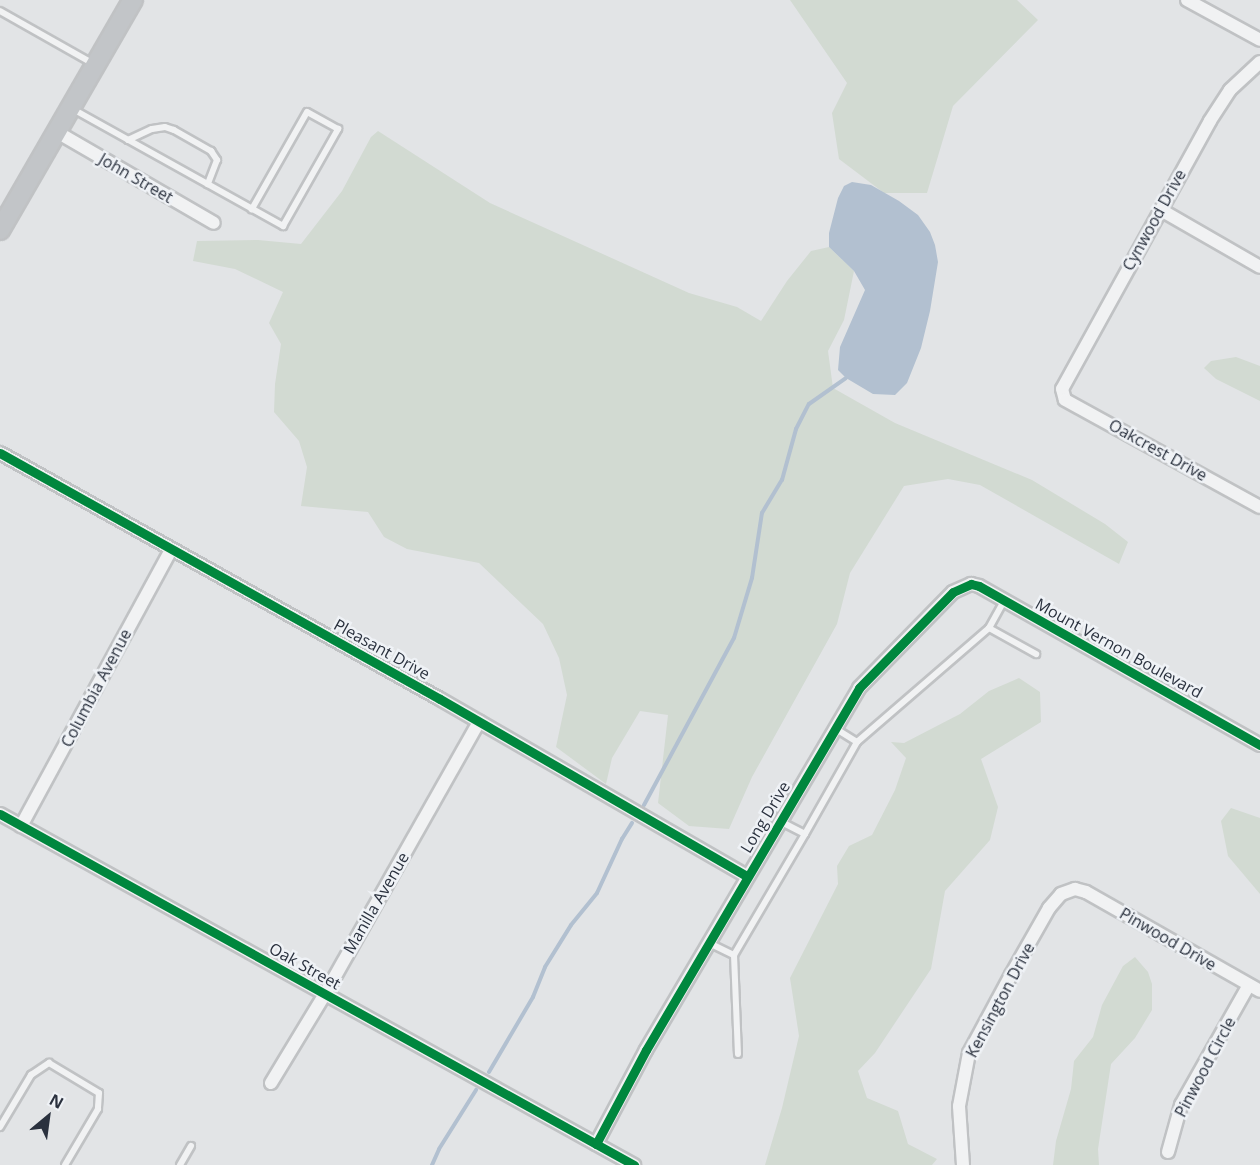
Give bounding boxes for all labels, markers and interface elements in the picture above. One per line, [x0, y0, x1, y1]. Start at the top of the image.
street label: John Street [96, 149, 176, 207]
street label: Cynwood Drive [1118, 166, 1190, 274]
street label: Oakcrest Drive [1105, 415, 1211, 485]
street label: Mount Vernon Boulevard [1032, 594, 1206, 702]
street label: Pleasant Drive [331, 615, 433, 683]
street label: Columbia Avenue [57, 626, 135, 750]
street label: Long Drive [736, 778, 794, 856]
street label: Manilla Avenue [339, 849, 413, 957]
street label: Pinwood Drive [1116, 904, 1220, 974]
street label: Oak Street [266, 939, 344, 993]
street label: Kensington Drive [962, 939, 1038, 1061]
street label: Pinwood Circle [1171, 1014, 1239, 1120]
north arrow [18, 1087, 78, 1147]
text: N [46, 1088, 68, 1114]

